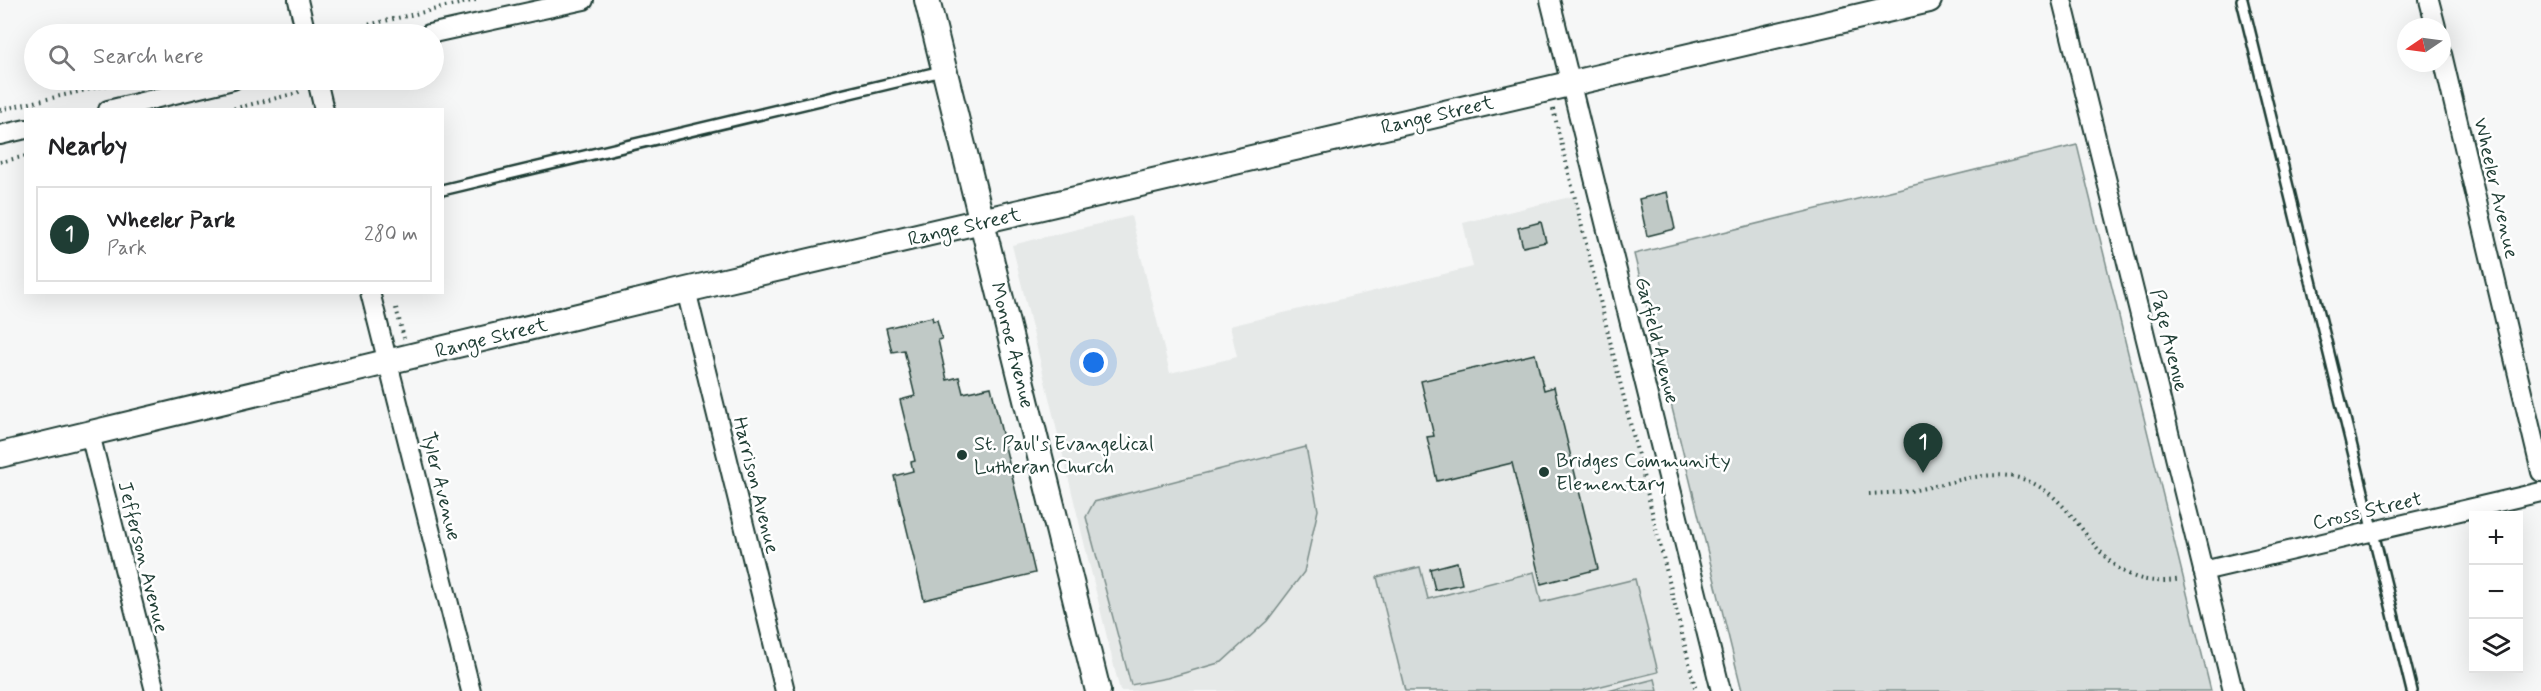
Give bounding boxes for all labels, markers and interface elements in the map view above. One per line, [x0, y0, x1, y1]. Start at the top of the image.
north arrow [2397, 18, 2451, 72]
search box [24, 24, 444, 90]
icon: search [45, 41, 78, 74]
text: Search here [93, 43, 204, 71]
street label: Range Street [1378, 89, 1497, 142]
street label: Wheeler Avenue [2466, 115, 2525, 262]
text: Nearby [48, 130, 127, 164]
street label: Range Street [905, 201, 1024, 254]
text: Wheeler Park [107, 207, 235, 235]
text: 1 [65, 221, 74, 248]
text: 280 m [364, 221, 418, 248]
text: Park [107, 235, 147, 262]
street label: Garfield Avenue [1628, 274, 1685, 407]
street label: Monroe Avenue [983, 280, 1040, 411]
street label: Page Avenue [2141, 286, 2194, 395]
street label: Range Street [432, 311, 551, 366]
your location [1079, 348, 1108, 377]
street label: Harrison Avenue [725, 414, 786, 557]
pin: 1 [1904, 424, 1942, 473]
street label: Tyler Avenue [414, 429, 467, 544]
place label: St. Paul's Evangelical Lutheran Church [974, 431, 1154, 481]
marker: St. Paul's Evangelical Lutheran Church [955, 448, 969, 462]
place label: Bridges Community Elementary [1556, 448, 1731, 498]
marker: Bridges Community Elementary [1537, 465, 1551, 479]
street label: Jefferson Avenue [111, 478, 175, 636]
street label: Cross Street [2310, 486, 2425, 537]
map controls [2469, 511, 2523, 673]
button: + [2469, 511, 2523, 565]
button: − [2469, 565, 2523, 619]
button: layers [2469, 619, 2523, 673]

